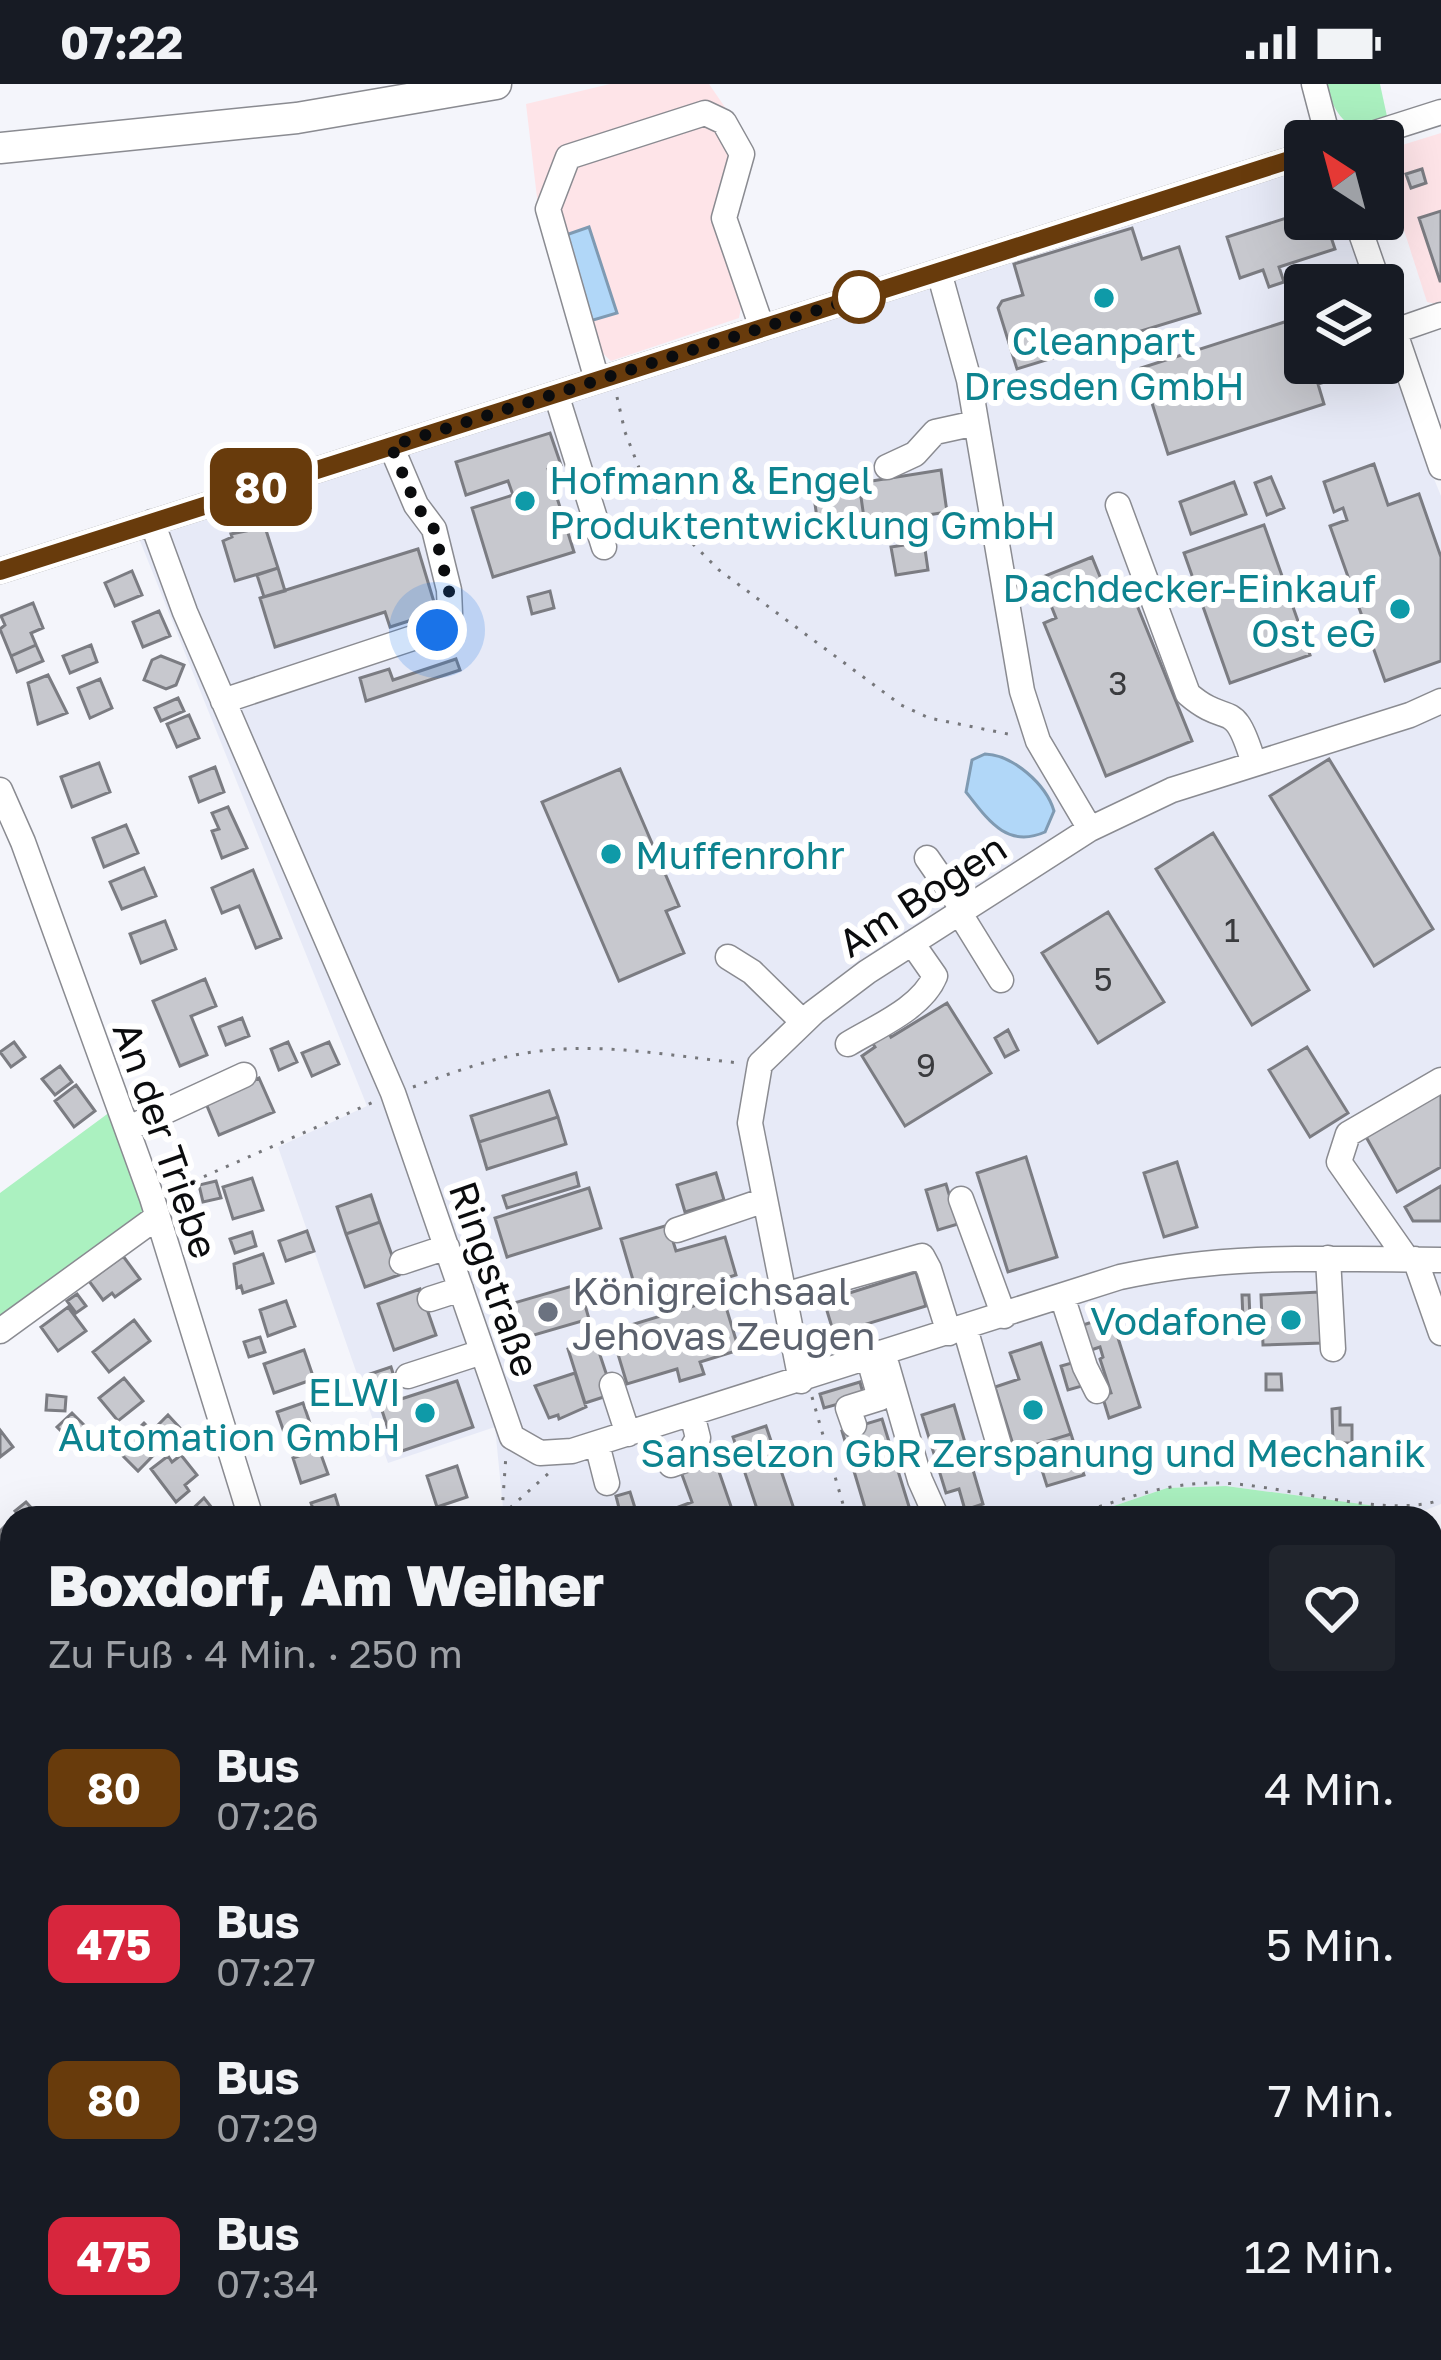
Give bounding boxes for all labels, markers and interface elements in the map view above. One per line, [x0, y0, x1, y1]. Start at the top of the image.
text: 07:22 [60, 15, 183, 69]
north arrow [1284, 120, 1404, 240]
map controls [1284, 120, 1404, 384]
button: layers [1284, 264, 1404, 384]
unlabelled marker [834, 272, 884, 322]
marker: Cleanpart Dresden GmbH [1091, 285, 1117, 311]
place label: Cleanpart Dresden GmbH [963, 317, 1245, 409]
line badge: 80 [207, 448, 315, 526]
place label: Hofmann & Engel Produktentwicklung GmbH [549, 456, 1056, 548]
text: 80 [234, 462, 288, 512]
marker: Hofmann & Engel Produktentwicklung GmbH [512, 488, 538, 514]
place label: Dachdecker-Einkauf Ost eG [1002, 564, 1376, 656]
marker: Dachdecker-Einkauf Ost eG [1387, 596, 1413, 622]
your location [407, 600, 467, 660]
house number: 3 [1108, 663, 1128, 702]
street label: Am Bogen [829, 823, 1015, 967]
place label: Muffenrohr [635, 831, 845, 878]
marker: Muffenrohr [598, 841, 624, 867]
house number: 1 [1224, 910, 1240, 949]
house number: 5 [1093, 959, 1113, 998]
street label: An der Triebe [104, 1016, 228, 1264]
house number: 9 [916, 1045, 936, 1084]
street label: Ringstraße [440, 1175, 550, 1383]
place label: Königreichsaal Jehovas Zeugen [572, 1267, 875, 1359]
place label: Vodafone [1090, 1297, 1267, 1344]
marker: Königreichsaal Jehovas Zeugen [535, 1299, 561, 1325]
marker: Vodafone [1278, 1307, 1304, 1333]
place label: ELWI Automation GmbH [58, 1368, 401, 1460]
marker: Sanselzon GbR Zerspanung und Mechanik [1020, 1397, 1046, 1423]
marker: ELWI Automation GmbH [412, 1400, 438, 1426]
place label: Sanselzon GbR Zerspanung und Mechanik [640, 1429, 1426, 1476]
button: heart [1269, 1545, 1395, 1671]
text: Boxdorf, Am Weiher [48, 1550, 604, 1619]
text: Zu Fuß · 4 Min. · 250 m [48, 1630, 463, 1677]
text: Bus [216, 1738, 300, 1792]
text: 4 Min. [1264, 1761, 1395, 1815]
text: 80 [87, 1763, 141, 1813]
text: 07:26 [216, 1792, 319, 1839]
text: Bus [216, 1894, 300, 1948]
text: 5 Min. [1266, 1917, 1395, 1971]
text: 475 [77, 1919, 151, 1969]
text: 07:27 [216, 1948, 316, 1995]
text: Bus [216, 2050, 300, 2104]
text: 7 Min. [1268, 2073, 1395, 2127]
text: 80 [87, 2075, 141, 2125]
text: 07:29 [216, 2104, 319, 2151]
text: Bus [216, 2206, 300, 2260]
text: 12 Min. [1244, 2229, 1395, 2283]
text: 475 [77, 2231, 151, 2281]
text: 07:34 [216, 2260, 319, 2307]

